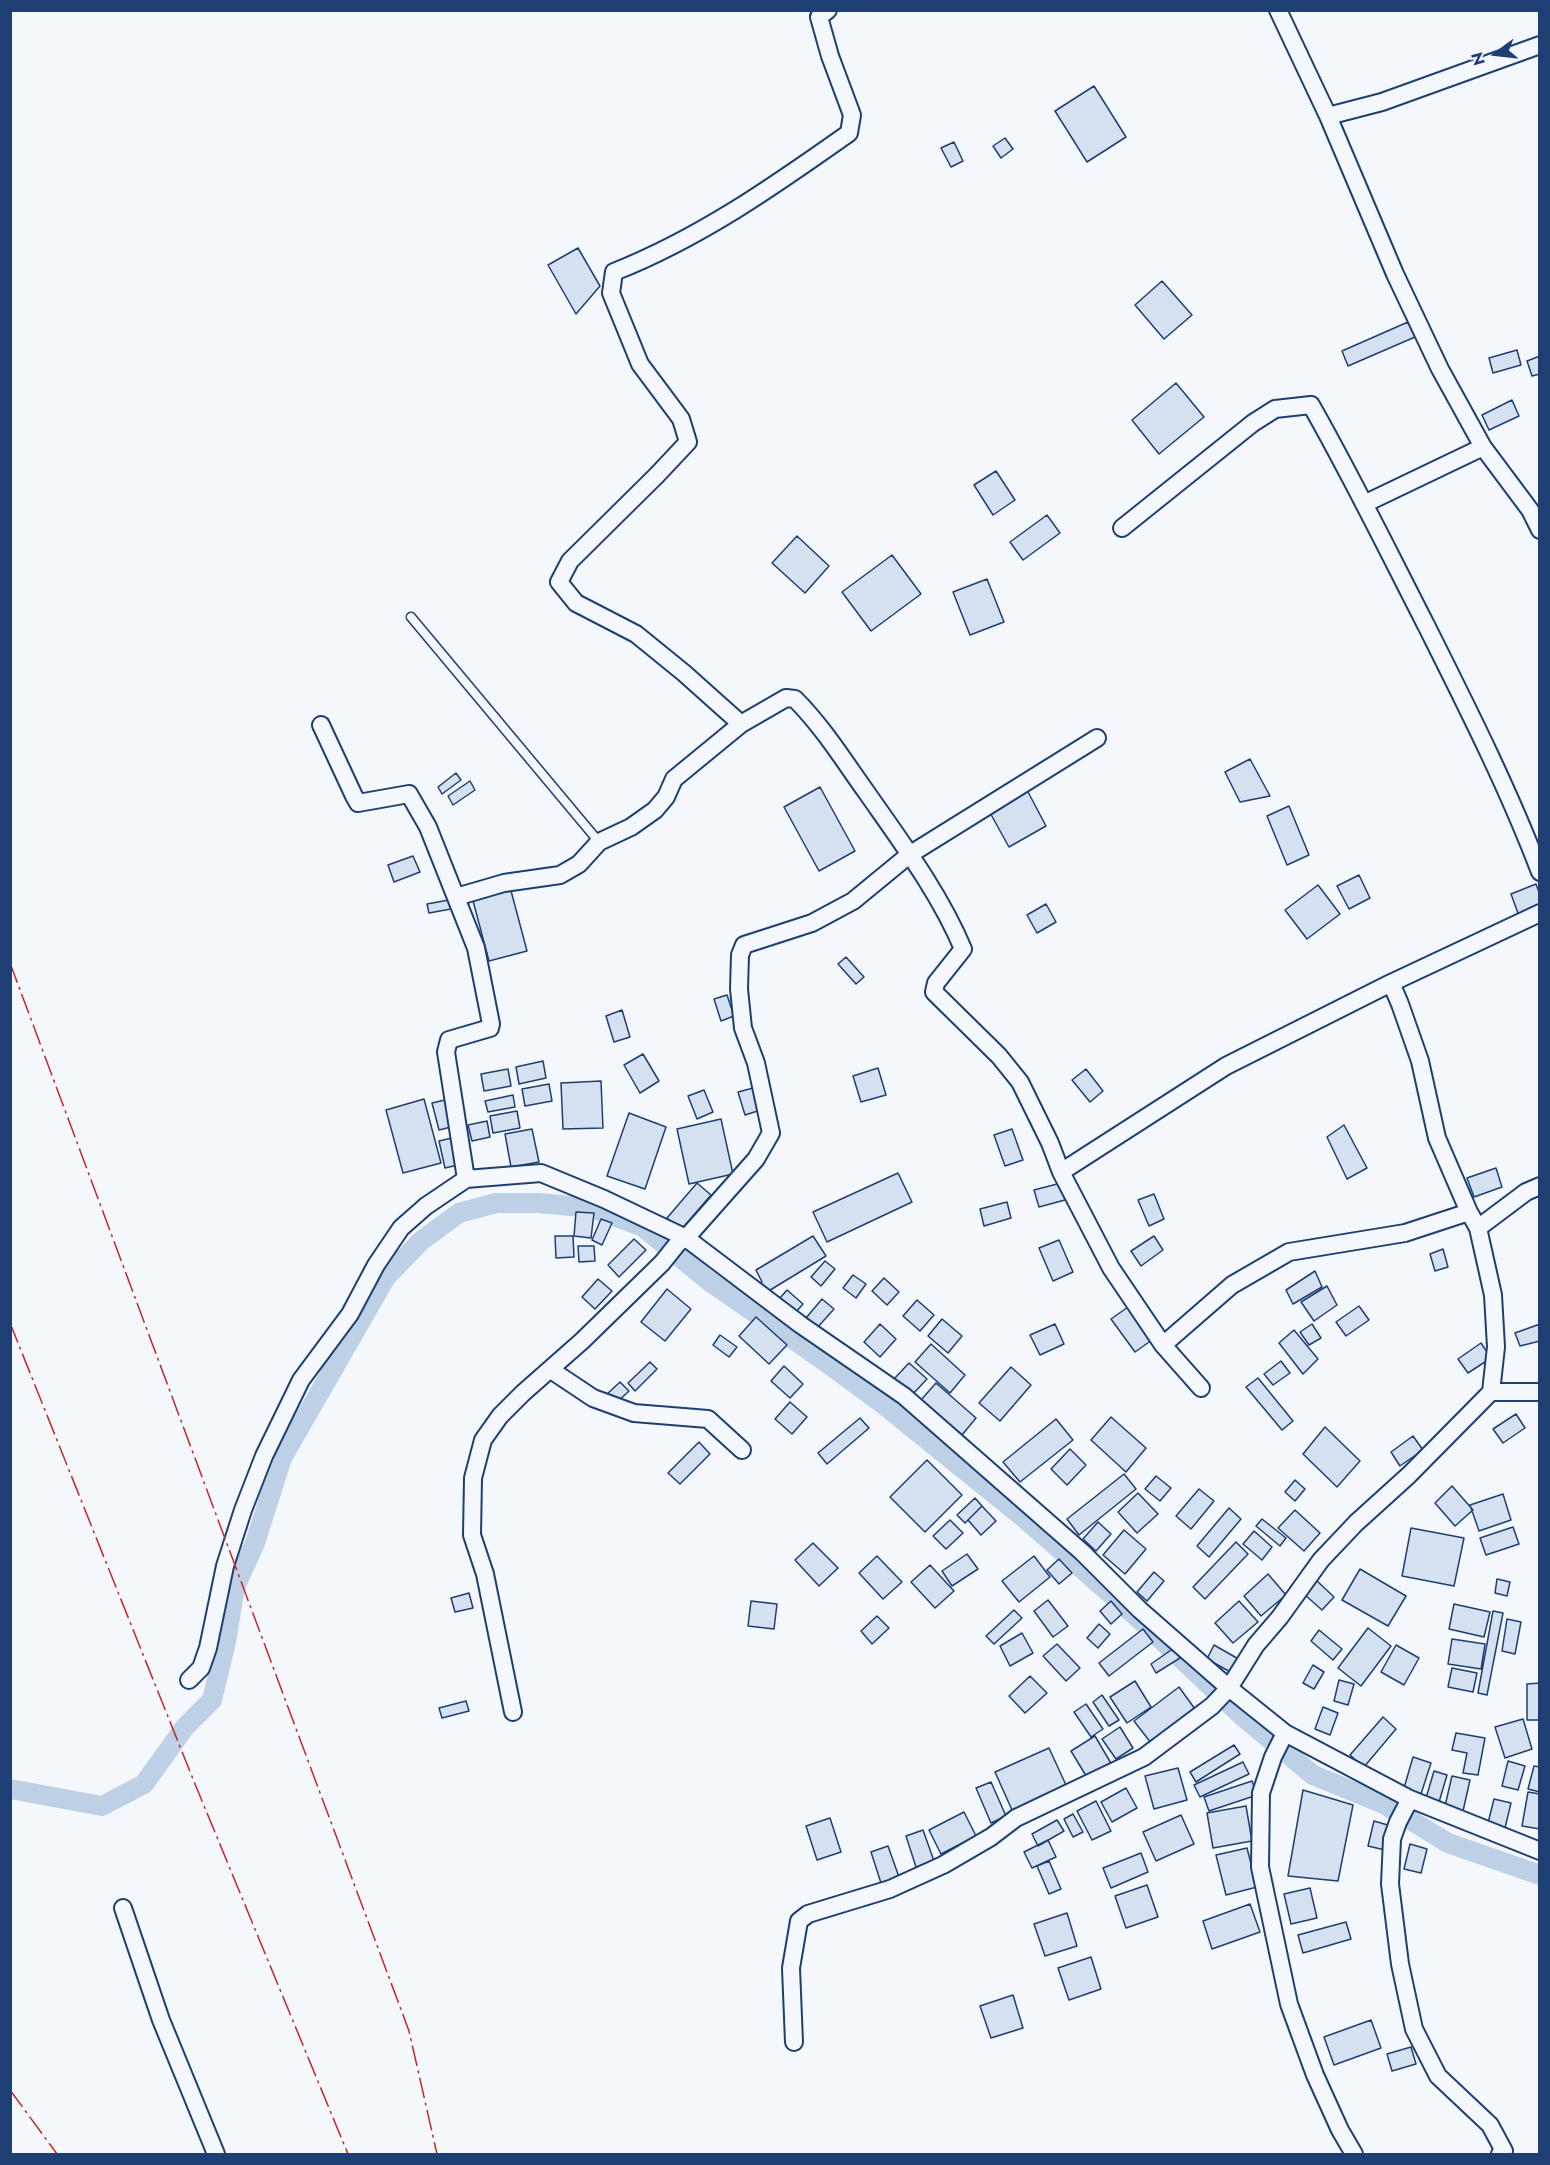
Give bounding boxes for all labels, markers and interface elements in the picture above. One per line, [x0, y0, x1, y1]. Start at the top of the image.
north arrow [1466, 24, 1526, 84]
text: N [1465, 50, 1491, 68]

